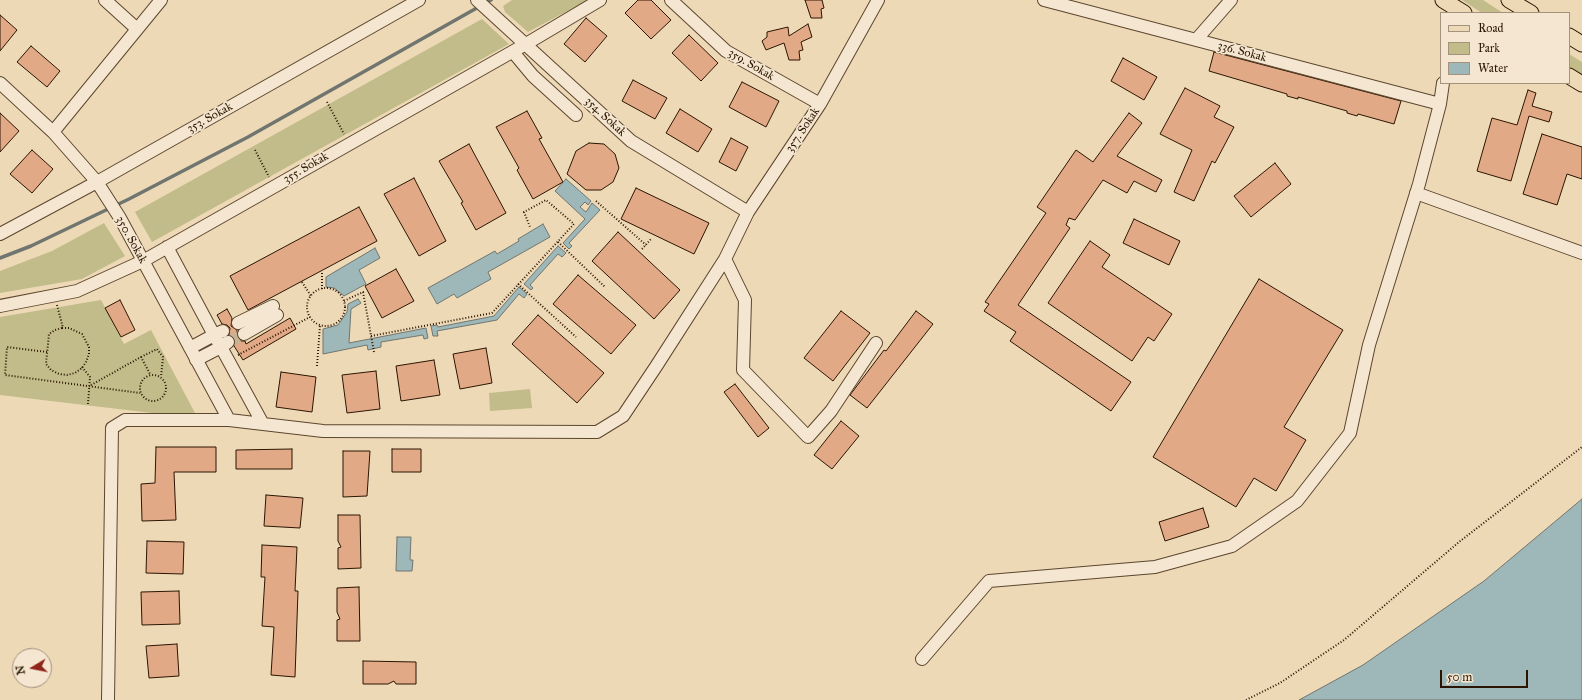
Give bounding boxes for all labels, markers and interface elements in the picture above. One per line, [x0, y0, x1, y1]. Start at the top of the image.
legend [1440, 12, 1570, 84]
text: Road [1478, 21, 1504, 35]
street label: 336. Sokak [1216, 39, 1268, 65]
text: Park [1478, 41, 1500, 55]
street label: 359. Sokak [725, 46, 777, 84]
text: Water [1478, 61, 1508, 75]
street label: 354. Sokak [581, 94, 629, 140]
street label: 353. Sokak [185, 100, 235, 136]
street label: 357. Sokak [783, 105, 823, 155]
street label: 355. Sokak [281, 149, 331, 187]
street label: 350. Sokak [112, 214, 150, 266]
north arrow [12, 648, 52, 688]
scale bar [1442, 662, 1530, 688]
text: N [13, 664, 28, 676]
text: 50 m [1447, 670, 1472, 684]

